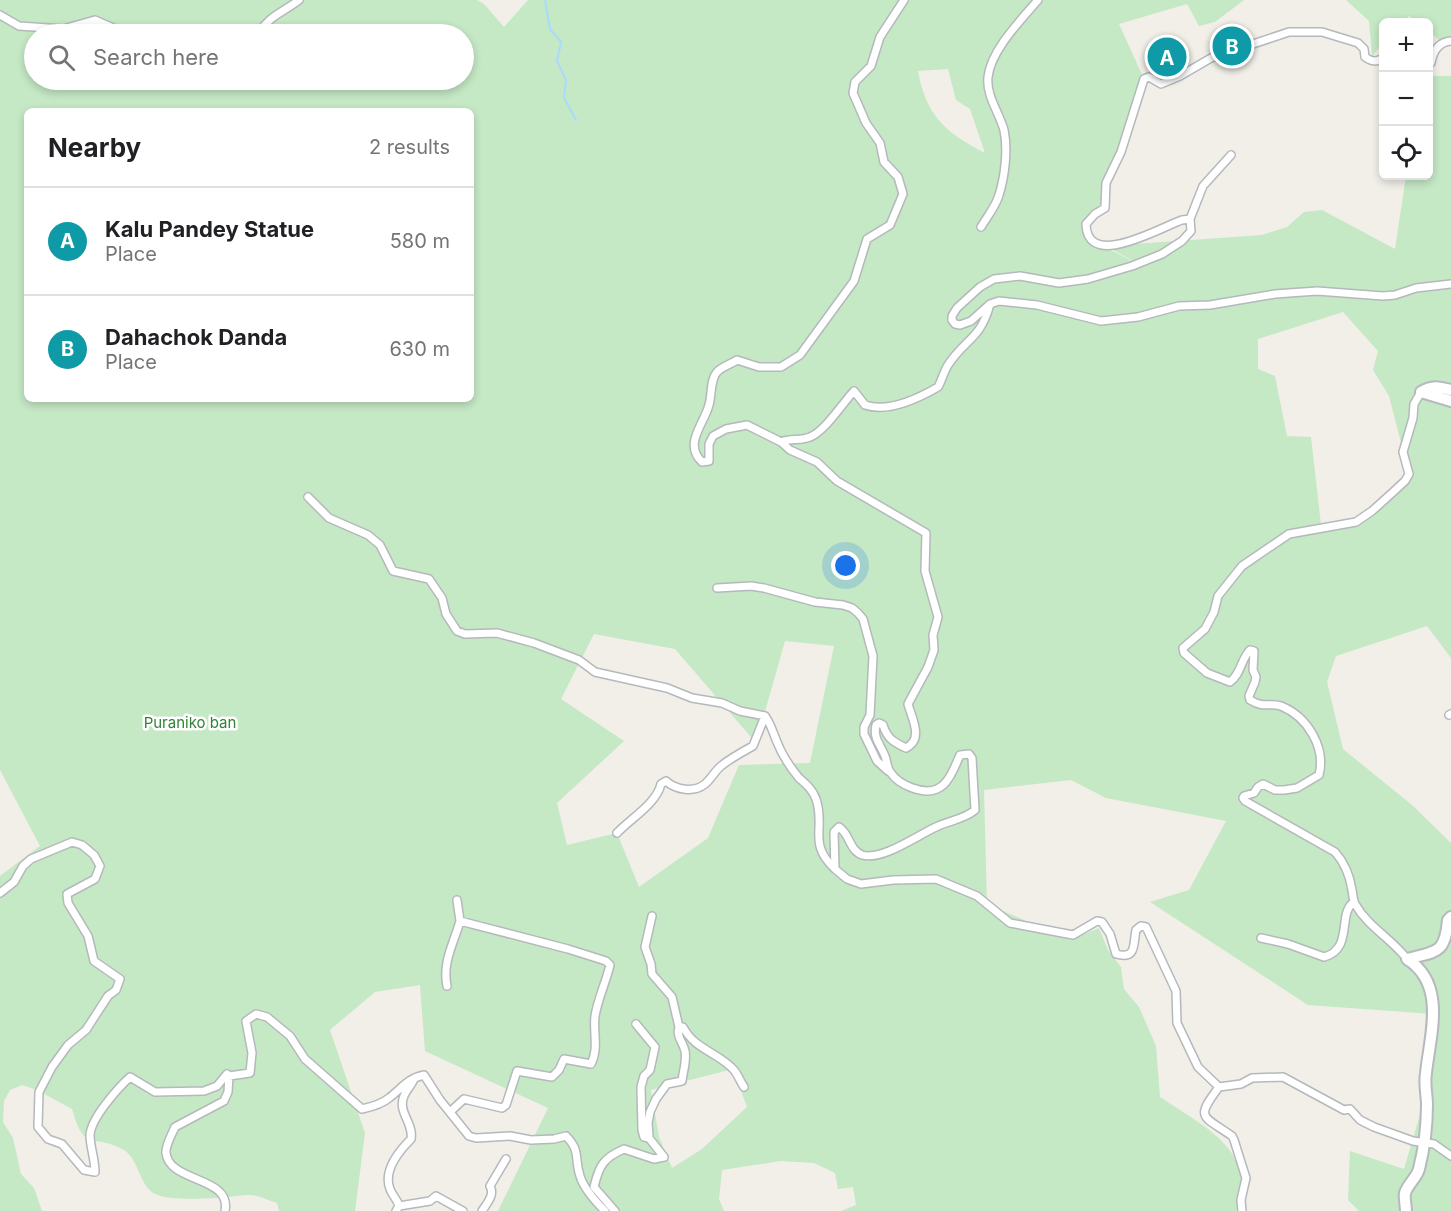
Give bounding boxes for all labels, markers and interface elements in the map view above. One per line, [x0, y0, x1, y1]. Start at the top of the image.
map controls [1379, 18, 1433, 180]
button: + [1379, 18, 1433, 72]
search box [24, 24, 474, 90]
pin: B [1212, 24, 1252, 68]
pin: A [1148, 34, 1186, 80]
icon: search [45, 41, 78, 74]
text: Search here [93, 44, 219, 70]
button: − [1379, 72, 1433, 126]
button: locate [1379, 126, 1433, 180]
text: Nearby [48, 132, 141, 163]
text: 2 results [369, 135, 450, 159]
text: Kalu Pandey Statue [105, 216, 314, 242]
text: A [60, 229, 75, 253]
text: 580 m [390, 229, 450, 253]
text: Place [105, 242, 157, 266]
text: Dahachok Danda [105, 324, 287, 350]
text: B [61, 337, 74, 361]
text: 630 m [389, 337, 450, 361]
text: Place [105, 350, 157, 374]
your location [831, 551, 860, 580]
park label: Puraniko ban [144, 713, 236, 732]

